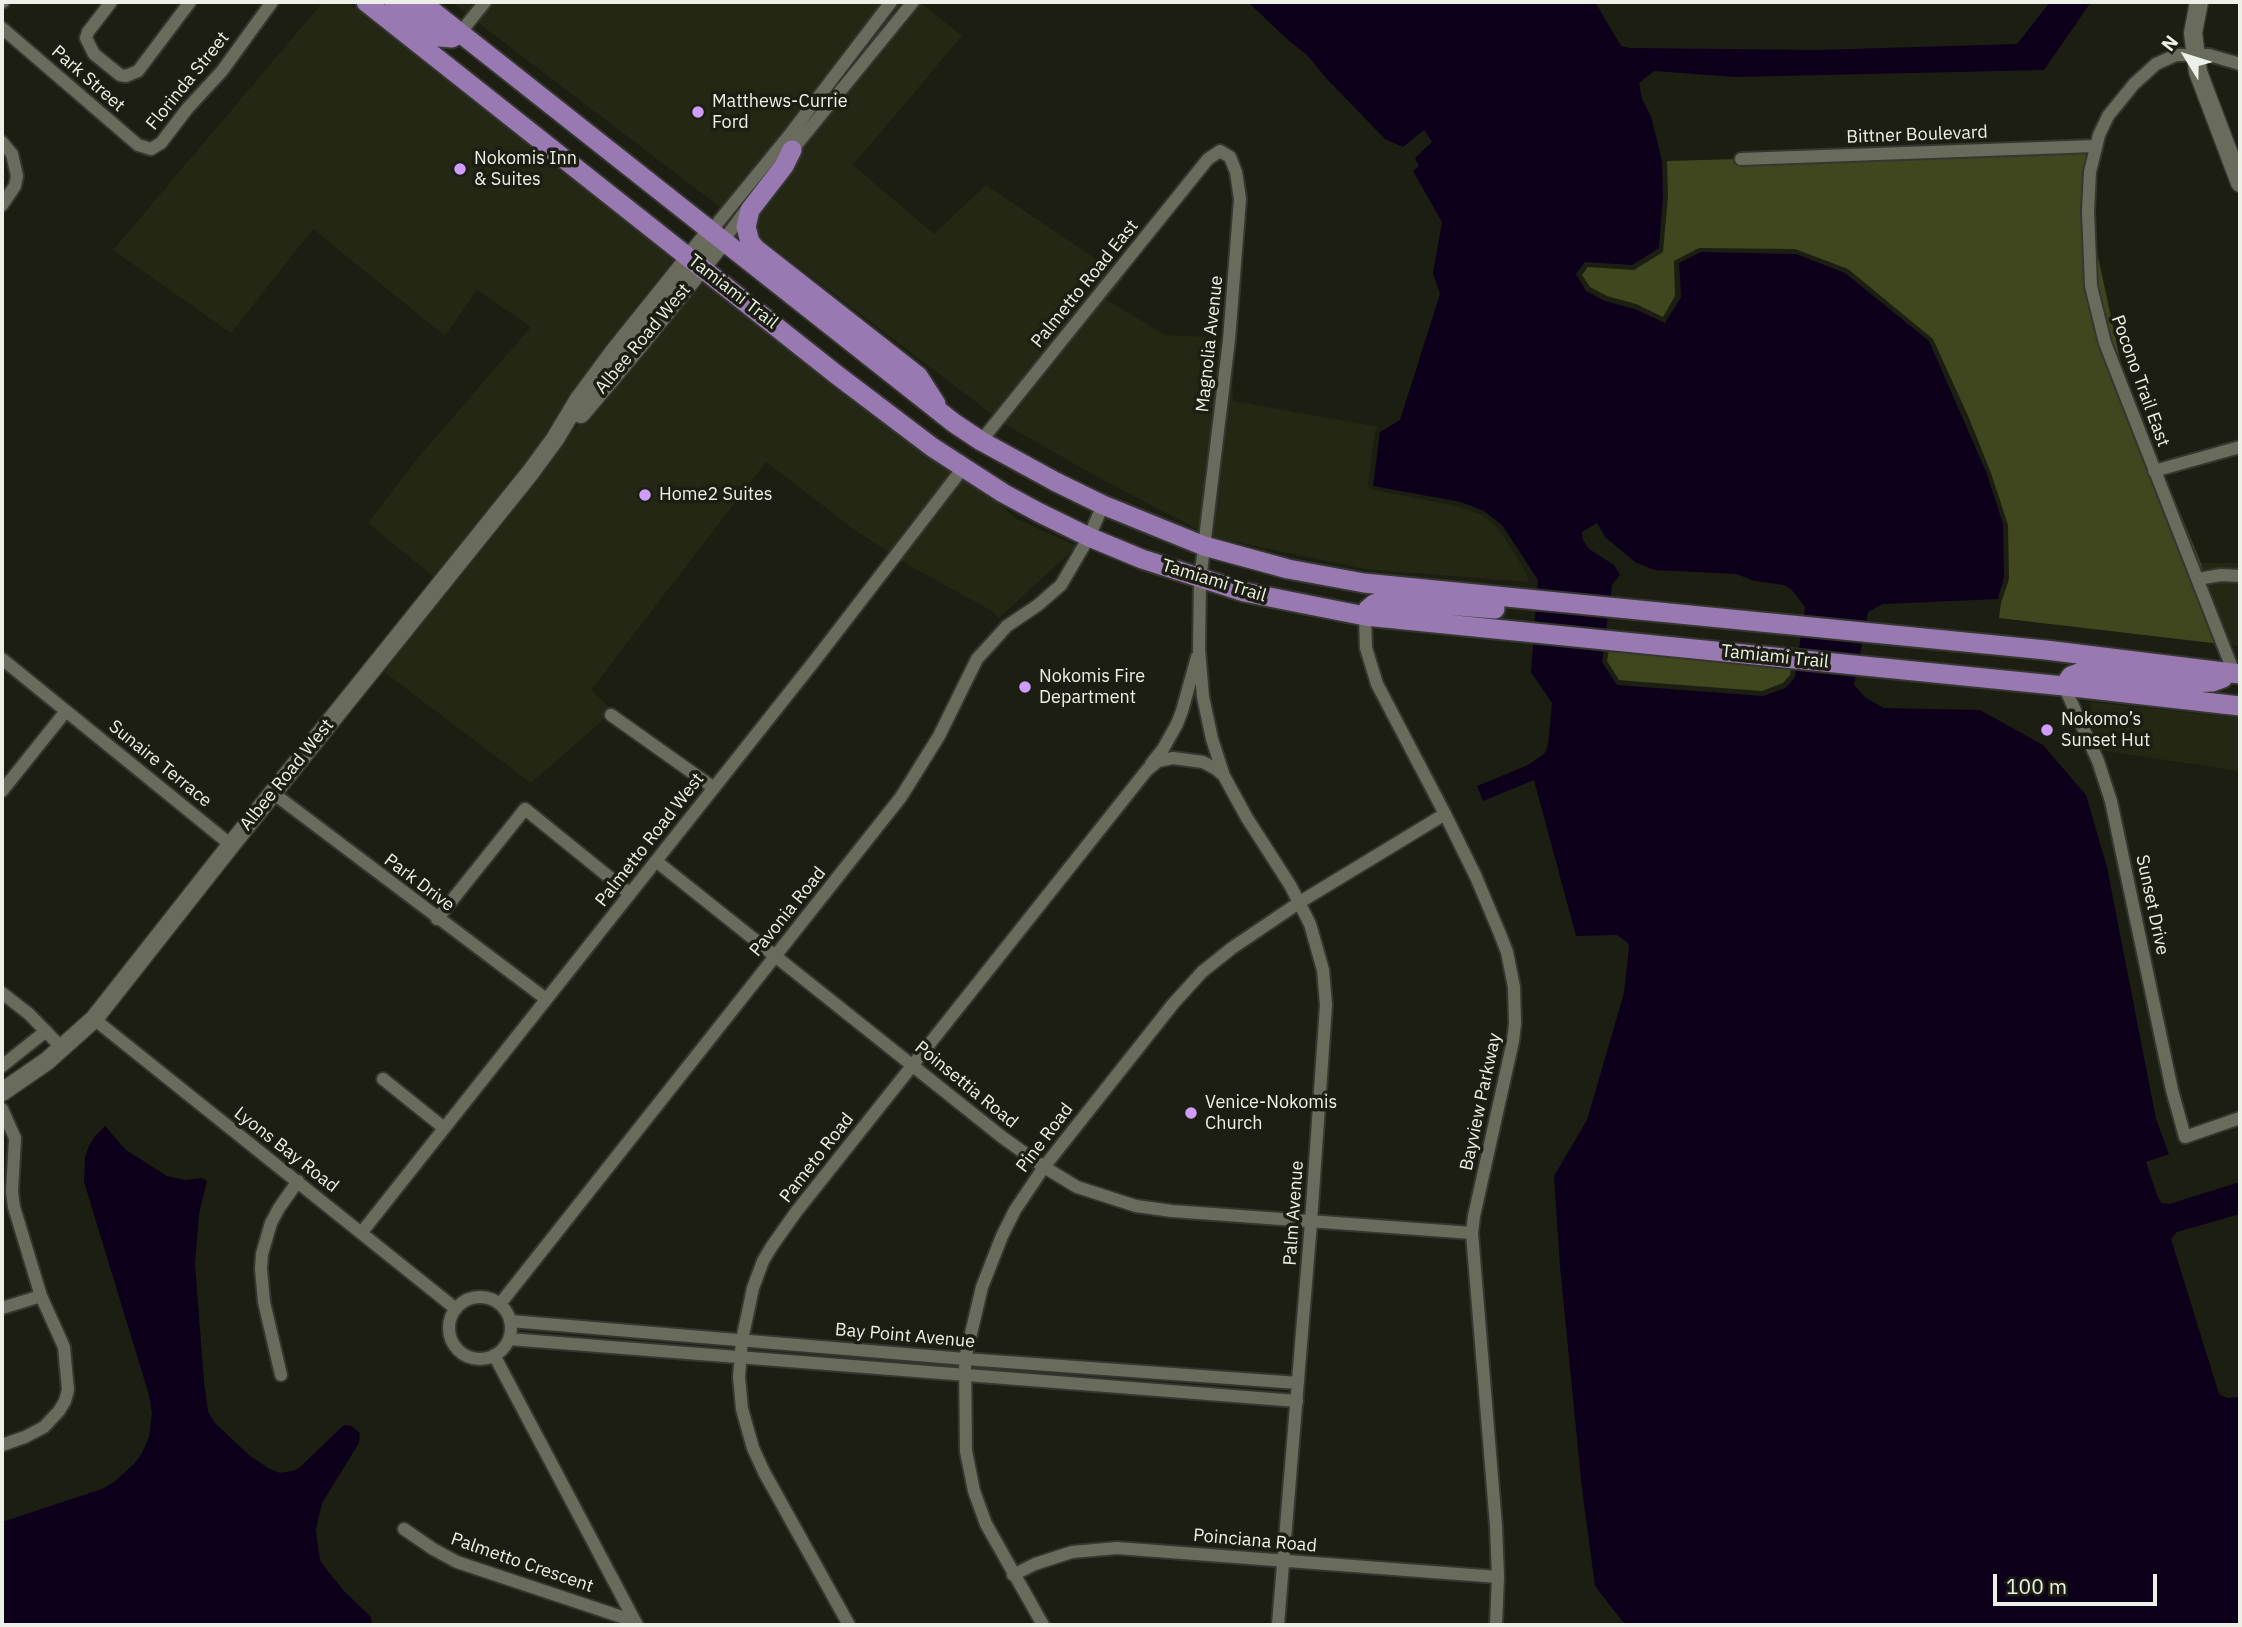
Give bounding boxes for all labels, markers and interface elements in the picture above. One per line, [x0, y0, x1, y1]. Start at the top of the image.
north arrow [2151, 21, 2221, 91]
street label: Florinda Street [142, 28, 234, 134]
text: N [2156, 30, 2183, 56]
street label: Park Street [47, 41, 129, 117]
place label: Matthews-Currie Ford [712, 91, 848, 134]
marker: Matthews-Currie Ford [690, 104, 706, 120]
street label: Bittner Boulevard [1846, 122, 1988, 148]
place label: Nokomis Inn & Suites [474, 148, 577, 190]
marker: Nokomis Inn & Suites [452, 161, 468, 177]
street label: Palmetto Road East [1027, 216, 1143, 352]
street label: Tamiami Trail [684, 250, 782, 334]
street label: Magnolia Avenue [1192, 275, 1228, 413]
street label: Albee Road West [591, 280, 695, 398]
street label: Pocono Trail East [2106, 312, 2174, 450]
place label: Home2 Suites [659, 484, 773, 506]
marker: Home2 Suites [637, 487, 653, 503]
street label: Tamiami Trail [1159, 555, 1269, 607]
street label: Tamiami Trail [1720, 641, 1830, 673]
place label: Nokomis Fire Department [1039, 666, 1145, 708]
marker: Nokomis Fire Department [1017, 679, 1033, 695]
place label: Nokomo’s Sunset Hut [2061, 709, 2150, 752]
street label: Albee Road West [235, 715, 339, 835]
street label: Sunaire Terrace [104, 716, 216, 812]
marker: Nokomo’s Sunset Hut [2039, 722, 2055, 738]
street label: Palmetto Road West [591, 769, 709, 911]
street label: Park Drive [380, 850, 458, 916]
street label: Sunset Drive [2131, 853, 2173, 957]
street label: Pavonia Road [745, 863, 831, 961]
street label: Bayview Parkway [1456, 1031, 1506, 1173]
street label: Poinsettia Road [910, 1037, 1022, 1133]
place label: Venice-Nokomis Church [1205, 1092, 1337, 1134]
street label: Pine Road [1012, 1099, 1078, 1177]
street label: Lyons Bay Road [230, 1103, 342, 1197]
marker: Venice-Nokomis Church [1183, 1105, 1199, 1121]
street label: Pameto Road [775, 1109, 859, 1207]
street label: Palm Avenue [1280, 1160, 1308, 1266]
street label: Bay Point Avenue [834, 1319, 976, 1353]
street label: Poinciana Road [1192, 1525, 1318, 1557]
street label: Palmetto Crescent [448, 1528, 596, 1598]
scale bar [1997, 1560, 2162, 1604]
text: 100 m [2006, 1572, 2067, 1600]

